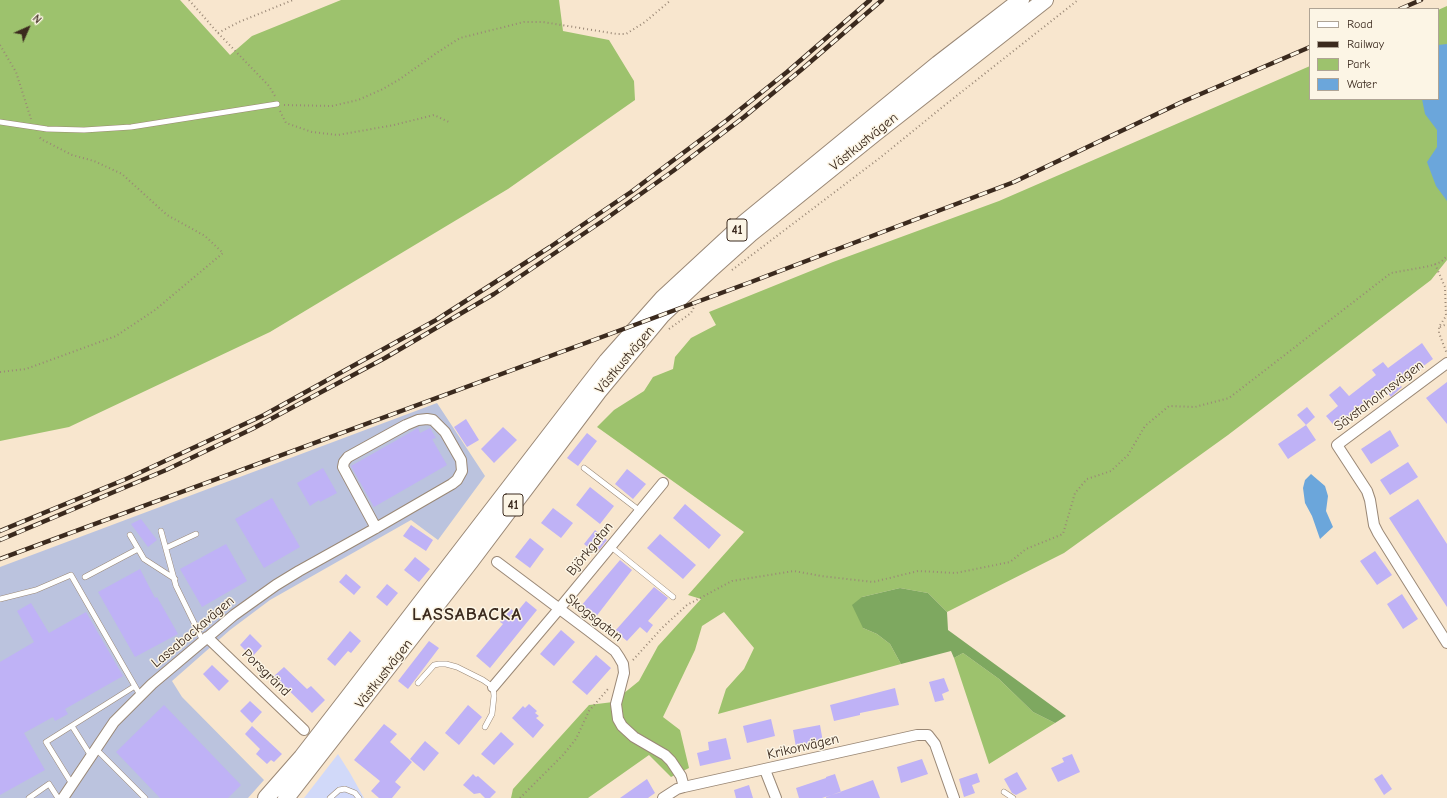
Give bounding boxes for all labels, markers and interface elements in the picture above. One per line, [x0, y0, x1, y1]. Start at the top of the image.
north arrow [8, 8, 48, 48]
legend [1309, 8, 1439, 100]
text: N [30, 12, 44, 26]
text: Road [1347, 17, 1373, 31]
text: Railway [1347, 37, 1384, 51]
text: Park [1347, 57, 1370, 71]
text: Water [1347, 77, 1377, 91]
street label: Västkustvägen [826, 109, 902, 175]
road number: 41 [727, 219, 747, 241]
street label: Västkustvägen [592, 323, 658, 397]
street label: Sävstaholmsvägen [1331, 357, 1427, 435]
road number: 41 [503, 494, 523, 516]
street label: Björkgatan [563, 519, 617, 579]
street label: Skogsgatan [562, 590, 626, 646]
street label: Lassabackavägen [148, 592, 238, 672]
district label: LASSABACKA [412, 604, 522, 626]
street label: Västkustvägen [352, 636, 416, 712]
street label: Porsgränd [238, 646, 294, 700]
street label: Krikonvägen [765, 731, 841, 763]

